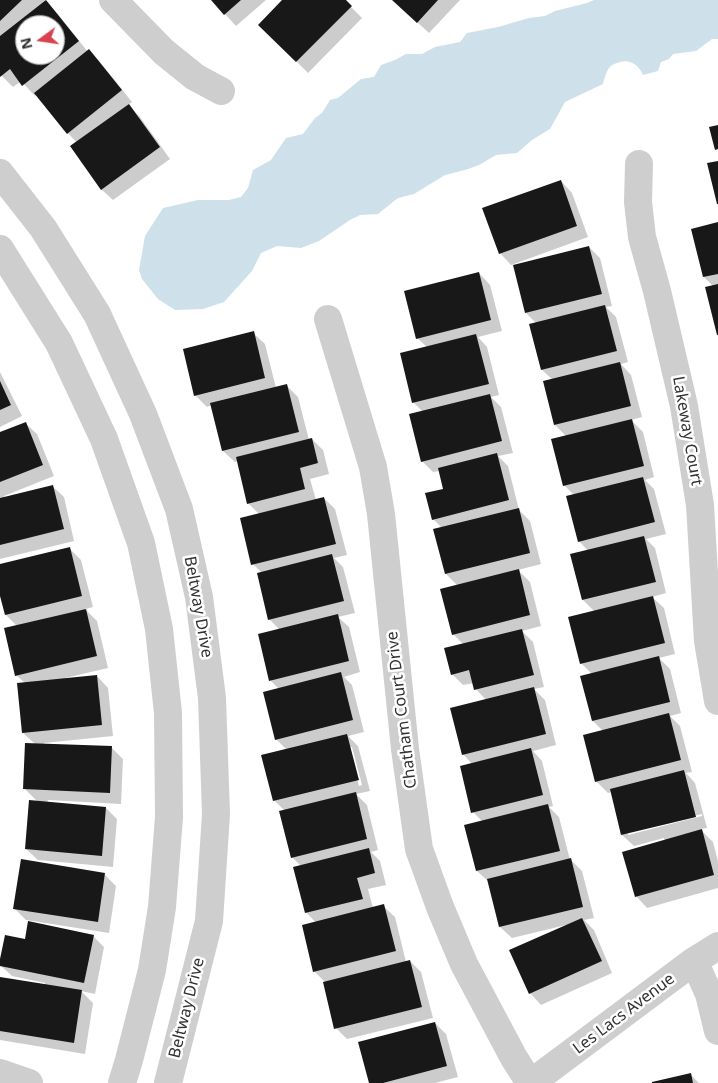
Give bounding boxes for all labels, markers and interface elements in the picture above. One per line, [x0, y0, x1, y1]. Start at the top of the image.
north arrow [15, 15, 65, 65]
text: N [15, 36, 37, 51]
street label: Lakeway Court [668, 375, 706, 487]
street label: Beltway Drive [180, 555, 216, 659]
street label: Chatham Court Drive [383, 630, 421, 790]
street label: Beltway Drive [165, 956, 209, 1060]
street label: Les Lacs Avenue [569, 970, 679, 1058]

